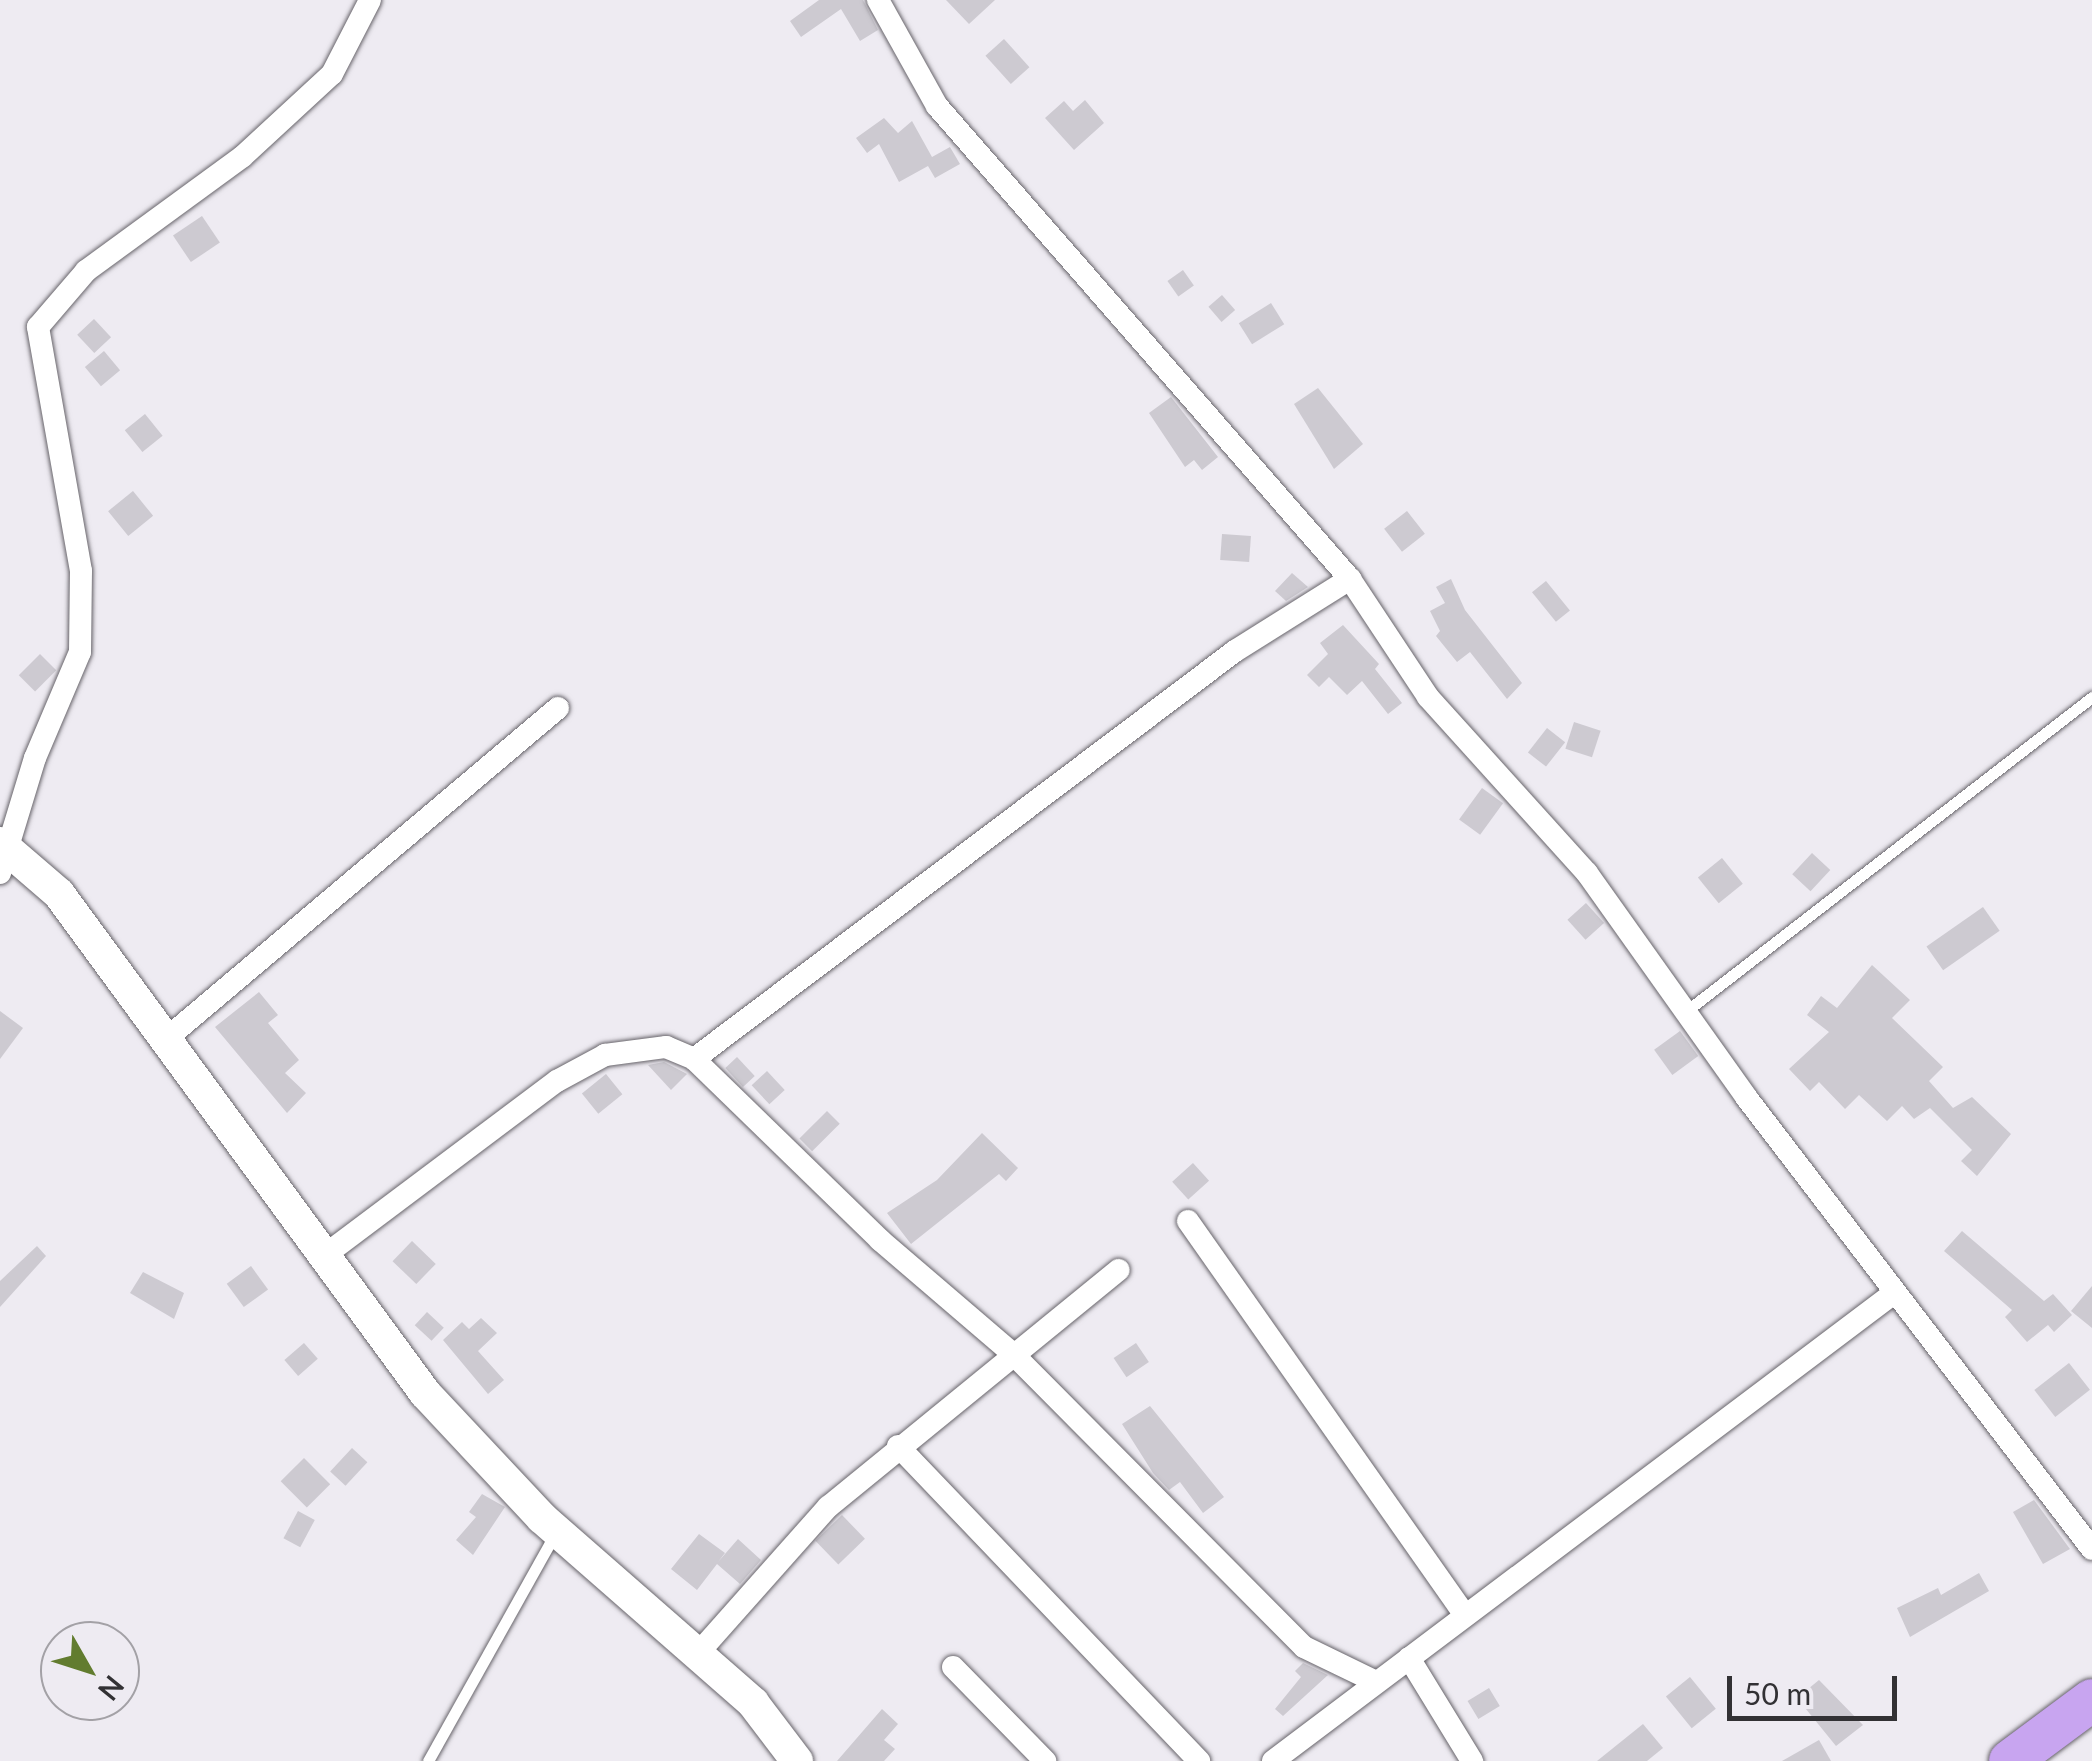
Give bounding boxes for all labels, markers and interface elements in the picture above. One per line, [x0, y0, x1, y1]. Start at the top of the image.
north arrow [40, 1621, 140, 1721]
scale bar [1732, 1656, 1902, 1718]
text: N [92, 1670, 132, 1708]
text: 50 m [1744, 1675, 1811, 1711]

